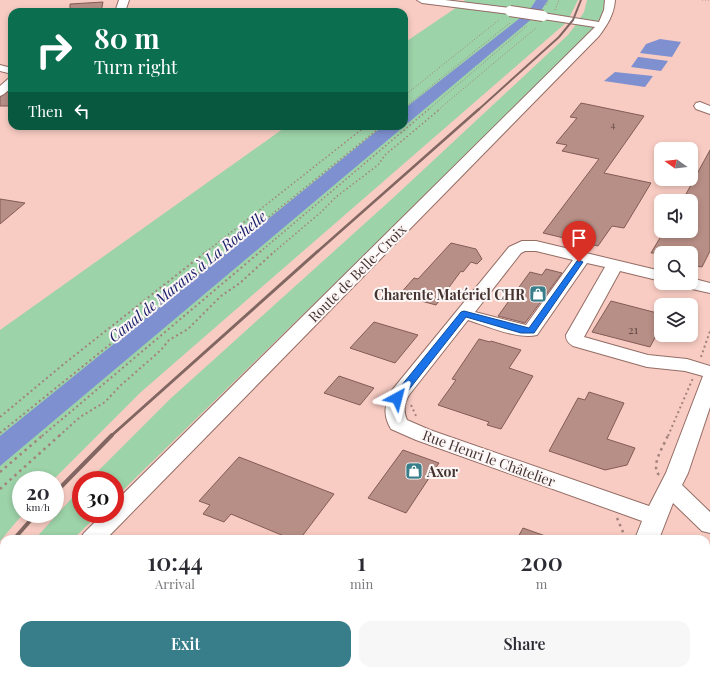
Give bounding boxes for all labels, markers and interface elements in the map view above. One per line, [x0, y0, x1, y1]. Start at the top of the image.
text: 80 m [94, 19, 160, 56]
icon: right [28, 24, 80, 76]
text: Turn right [94, 55, 177, 79]
icon: left [71, 100, 93, 122]
text: Then [28, 101, 63, 121]
house number: 4 [611, 117, 616, 131]
north arrow [654, 142, 698, 186]
map controls [654, 142, 698, 342]
button: sound [654, 194, 698, 238]
water label: Canal de Marans à La Rochelle [104, 206, 271, 346]
street label: Route de Belle-Croix [304, 219, 411, 326]
pin [562, 221, 596, 262]
icon: arrive [568, 227, 590, 249]
button: search [654, 246, 698, 290]
shop icon: Charente Matériel CHR [528, 284, 548, 304]
place label: Charente Matériel CHR [374, 285, 525, 304]
button: layers [654, 298, 698, 342]
house number: 21 [628, 321, 639, 337]
position arrow [376, 377, 418, 419]
street label: Rue Henri le Châtelier [420, 425, 559, 491]
shop icon: Axor [404, 461, 424, 481]
place label: Axor [426, 462, 458, 481]
speed limit sign: 30 [72, 471, 124, 523]
text: 20 [26, 478, 50, 505]
text: km/h [26, 500, 50, 514]
text: 10:44 [147, 545, 203, 577]
text: 1 [357, 545, 366, 577]
text: 200 [520, 545, 563, 577]
text: Arrival [155, 575, 195, 592]
text: min [350, 575, 373, 592]
text: m [536, 575, 547, 592]
button: Exit [20, 621, 351, 667]
button: Share [359, 621, 690, 667]

